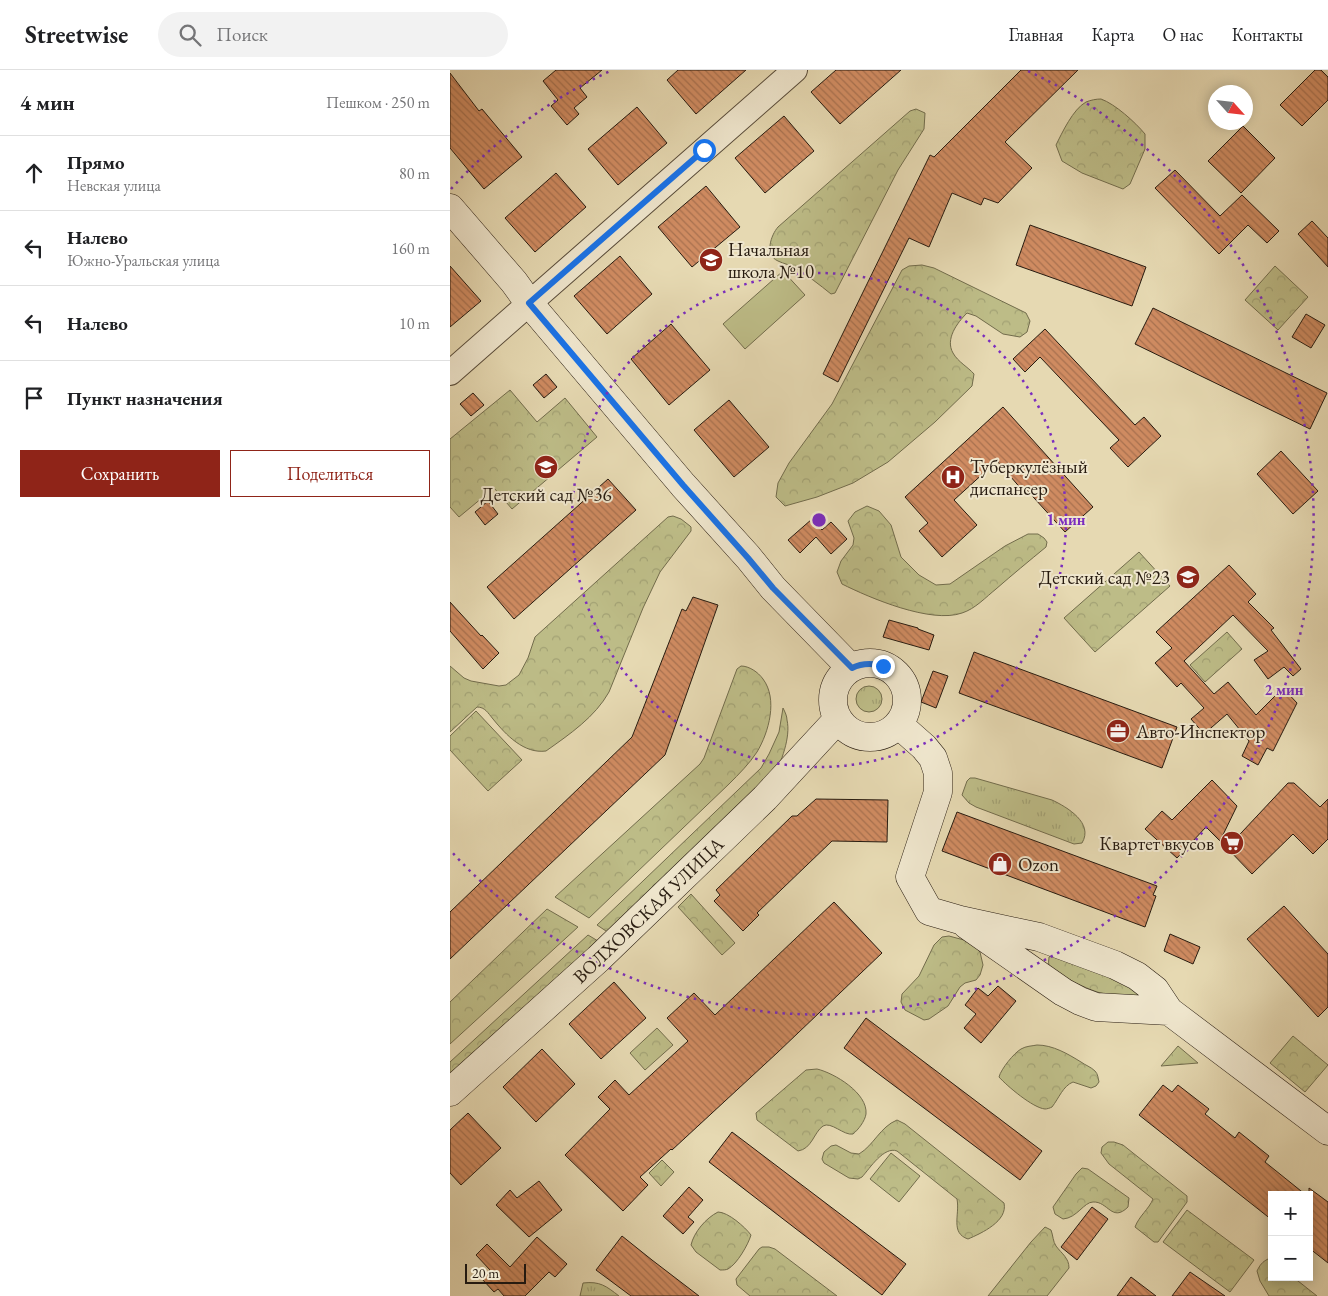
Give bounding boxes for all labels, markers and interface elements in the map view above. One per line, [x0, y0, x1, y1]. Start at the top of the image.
search box [158, 12, 508, 57]
text: Streetwise [25, 19, 128, 50]
icon: search [176, 21, 204, 49]
text: Поиск [216, 22, 268, 47]
text: Главная [1009, 23, 1063, 46]
text: Карта [1091, 23, 1134, 46]
text: О нас [1162, 23, 1204, 46]
text: Контакты [1232, 23, 1303, 46]
north arrow [1208, 85, 1253, 130]
text: 4 мин [20, 89, 75, 116]
text: Пешком · 250 m [326, 92, 430, 113]
route start [693, 139, 716, 162]
text: Прямо [67, 150, 125, 175]
icon: ahead [20, 159, 48, 187]
text: 80 m [399, 163, 430, 184]
text: Невская улица [67, 175, 161, 196]
text: Налево [67, 225, 128, 250]
icon: left [20, 234, 48, 262]
place label: Начальная школа №10 [728, 237, 814, 284]
text: 160 m [391, 238, 430, 259]
school or university icon: Начальная школа №10 [698, 247, 724, 273]
text: Южно-Уральская улица [67, 250, 220, 271]
icon: left [20, 309, 48, 337]
text: Налево [67, 311, 128, 336]
text: 10 m [399, 313, 430, 334]
icon: arrive [20, 384, 48, 412]
text: Пункт назначения [67, 386, 223, 411]
button: Сохранить [20, 450, 220, 497]
button: Поделиться [230, 450, 430, 497]
school or university icon: Детский сад №36 [533, 454, 559, 480]
place label: Туберкулёзный диспансер [970, 454, 1088, 501]
hospital icon: Туберкулёзный диспансер [940, 464, 966, 490]
place label: Детский сад №36 [480, 482, 612, 507]
text: 1 мин [1046, 510, 1086, 529]
centre of rings [810, 511, 828, 529]
school or university icon: Детский сад №23 [1175, 564, 1201, 590]
place label: Детский сад №23 [1039, 565, 1170, 590]
route end [872, 655, 895, 678]
text: 2 мин [1264, 680, 1304, 699]
office icon: Авто-Инспектор [1105, 718, 1131, 744]
place label: Авто-Инспектор [1135, 719, 1265, 744]
supermarket icon: Квартет вкусов [1219, 830, 1245, 856]
street label: ВОЛХОВСКАЯ УЛИЦА [568, 831, 730, 989]
place label: Квартет вкусов [1099, 831, 1214, 856]
shop icon: Ozon [987, 851, 1013, 877]
place label: Ozon [1018, 852, 1059, 877]
map controls [1268, 1191, 1313, 1281]
button: + [1268, 1191, 1313, 1236]
button: − [1268, 1236, 1313, 1281]
scale bar [465, 1261, 526, 1284]
text: 20 m [472, 1264, 499, 1282]

